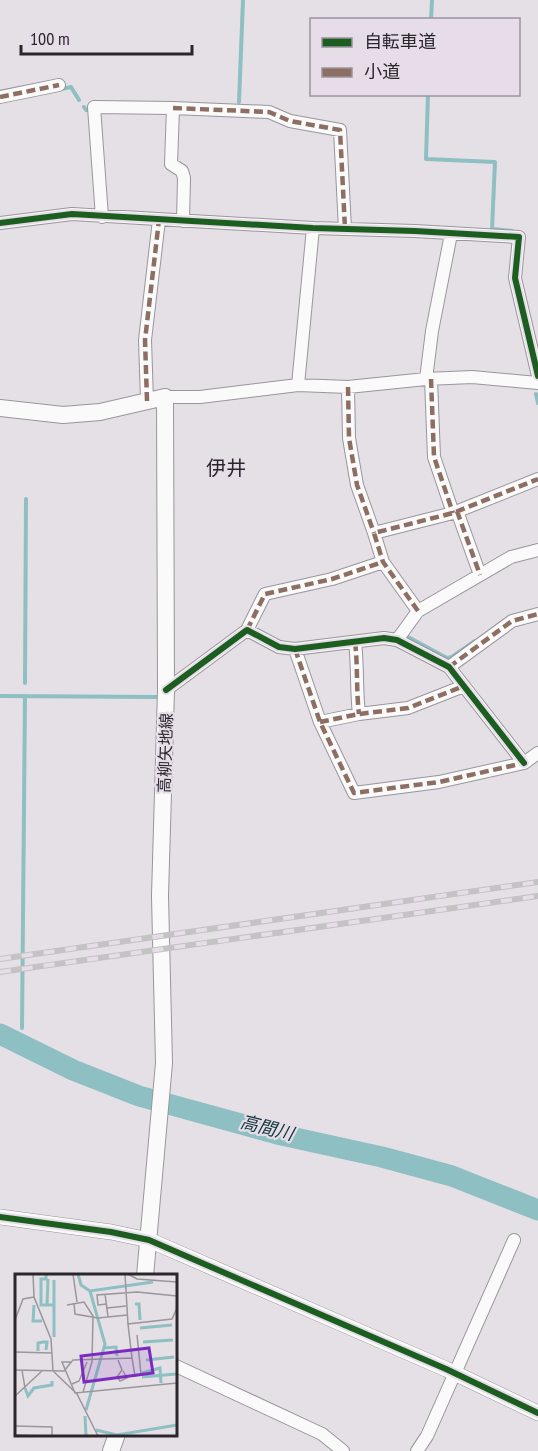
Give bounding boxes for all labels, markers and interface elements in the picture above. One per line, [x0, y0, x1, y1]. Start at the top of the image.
scale bar [21, 18, 192, 56]
legend [310, 18, 520, 96]
text: 100 m [30, 27, 70, 50]
text: 自転車道 [364, 30, 436, 53]
text: 小道 [364, 60, 400, 83]
district label: 伊井 [206, 455, 246, 481]
street label: 高柳矢地線 [154, 713, 176, 793]
water label: 高間川 [238, 1110, 298, 1146]
inset map [15, 1274, 177, 1436]

